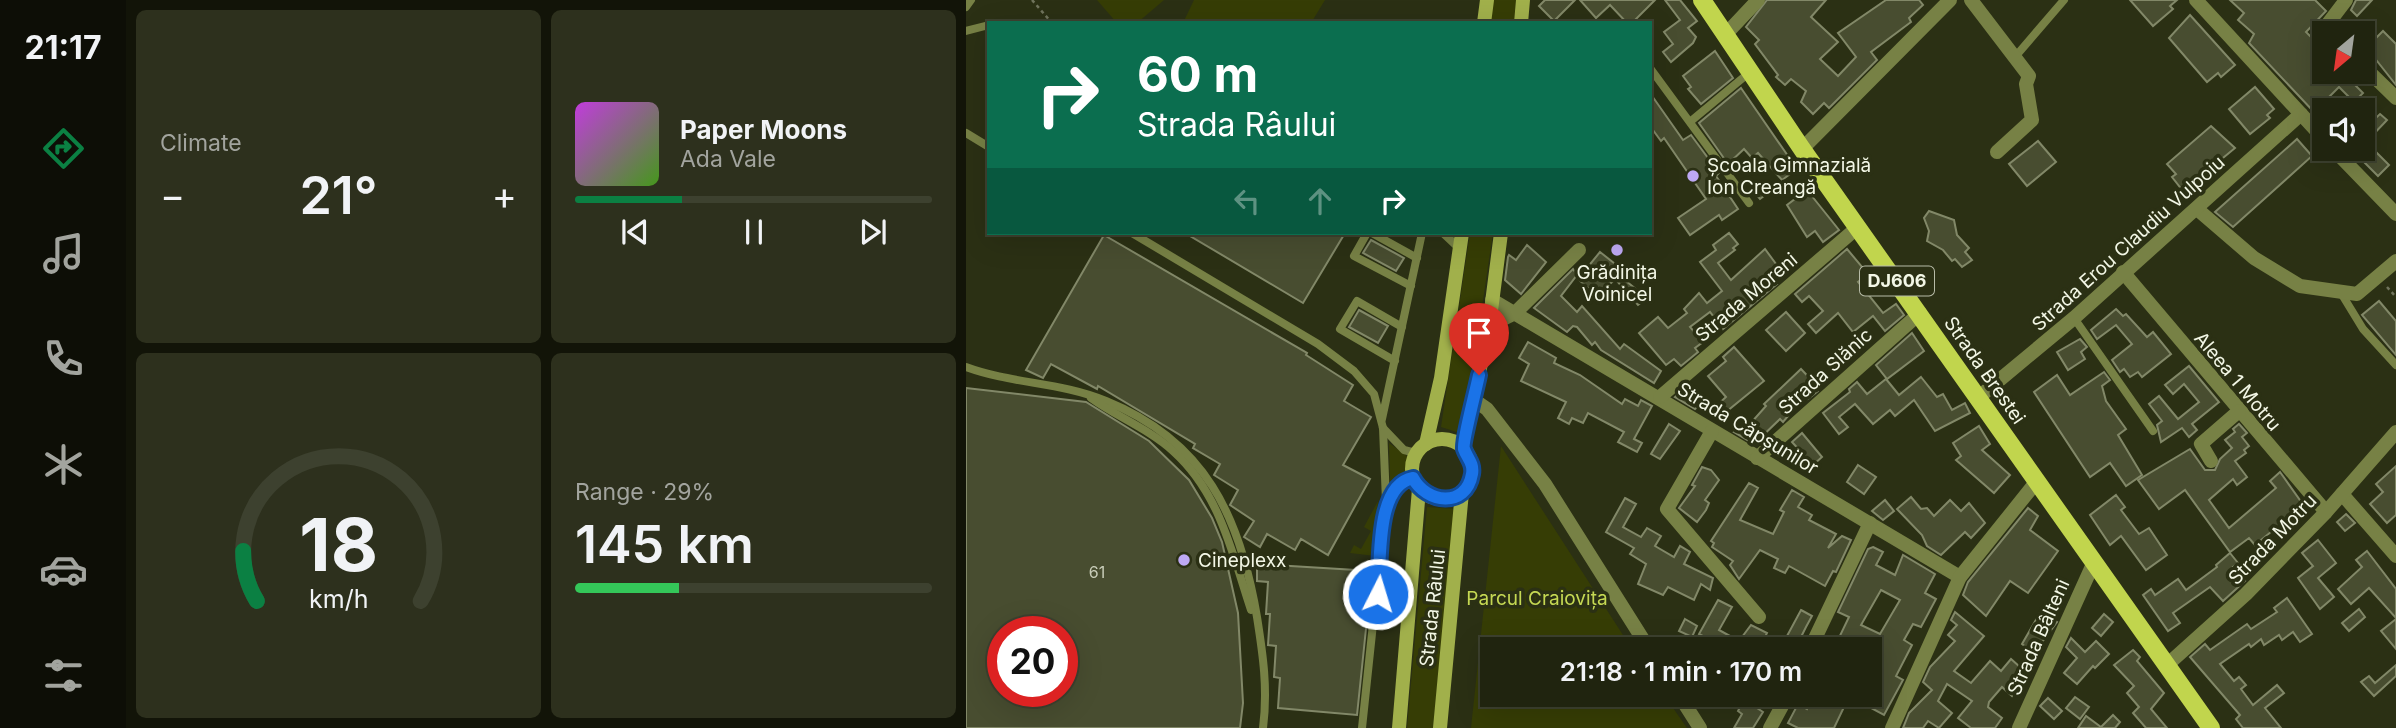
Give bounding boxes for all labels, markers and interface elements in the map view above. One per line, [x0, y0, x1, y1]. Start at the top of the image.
north arrow [2312, 21, 2375, 84]
map controls [2312, 21, 2375, 161]
text: 21:17 [24, 28, 102, 67]
text: 60 m [1137, 45, 1258, 104]
icon: right [1022, 49, 1113, 140]
button: sound [2312, 98, 2375, 161]
text: Strada Râului [1137, 105, 1336, 144]
text: Paper Moons [680, 114, 847, 145]
icon: directions [39, 124, 88, 173]
text: Climate [160, 129, 242, 157]
text: Ada Vale [680, 145, 776, 173]
street label: Strada Erou Claudiu Vulpoiu [2027, 151, 2229, 336]
place label: Școala Gimnazială Ion Creangă [1707, 154, 1871, 199]
text: 21° [299, 164, 378, 227]
marker: Școala Gimnazială Ion Creangă [1685, 168, 1701, 184]
text: − [160, 172, 185, 218]
text: + [492, 172, 517, 218]
icon: left [1228, 182, 1266, 220]
icon: ahead [1301, 182, 1339, 220]
icon: right [1374, 182, 1412, 220]
icon: previous [616, 213, 654, 251]
icon: pause [735, 213, 773, 251]
icon: next [854, 213, 892, 251]
icon: music [39, 229, 88, 278]
marker: Grădinița Voinicel [1609, 242, 1625, 258]
street label: Strada Moreni [1691, 248, 1802, 347]
place label: Grădinița Voinicel [1576, 261, 1658, 306]
road number: DJ606 [1860, 267, 1934, 296]
pin [1449, 303, 1509, 375]
street label: Strada Brestei [1939, 312, 2030, 428]
icon: arrive [1460, 314, 1498, 352]
street label: Strada Slănic [1774, 323, 1877, 419]
street label: Aleea 1 Motru [2190, 327, 2286, 436]
icon: phone [39, 334, 88, 383]
street label: Strada Căpșunilor [1673, 377, 1822, 480]
icon: climate [39, 440, 88, 489]
text: Range · 29% [575, 478, 714, 506]
street label: Strada Motru [2223, 489, 2321, 589]
text: 18 [299, 501, 378, 590]
text: 145 km [575, 513, 754, 576]
icon: car [39, 545, 88, 594]
street label: Strada Râului [1415, 548, 1450, 668]
place label: Cineplexx [1198, 549, 1286, 572]
marker: Cineplexx [1176, 552, 1192, 568]
position arrow [1341, 557, 1415, 631]
house number: 61 [1089, 562, 1105, 582]
street label: Strada Bâlteni [2003, 576, 2074, 699]
text: km/h [309, 584, 368, 614]
park label: Parcul Craiovița [1466, 587, 1608, 610]
speed limit sign: 20 [987, 616, 1078, 707]
icon: filters [39, 651, 88, 700]
text: 21:18 · 1 min · 170 m [1560, 656, 1802, 687]

